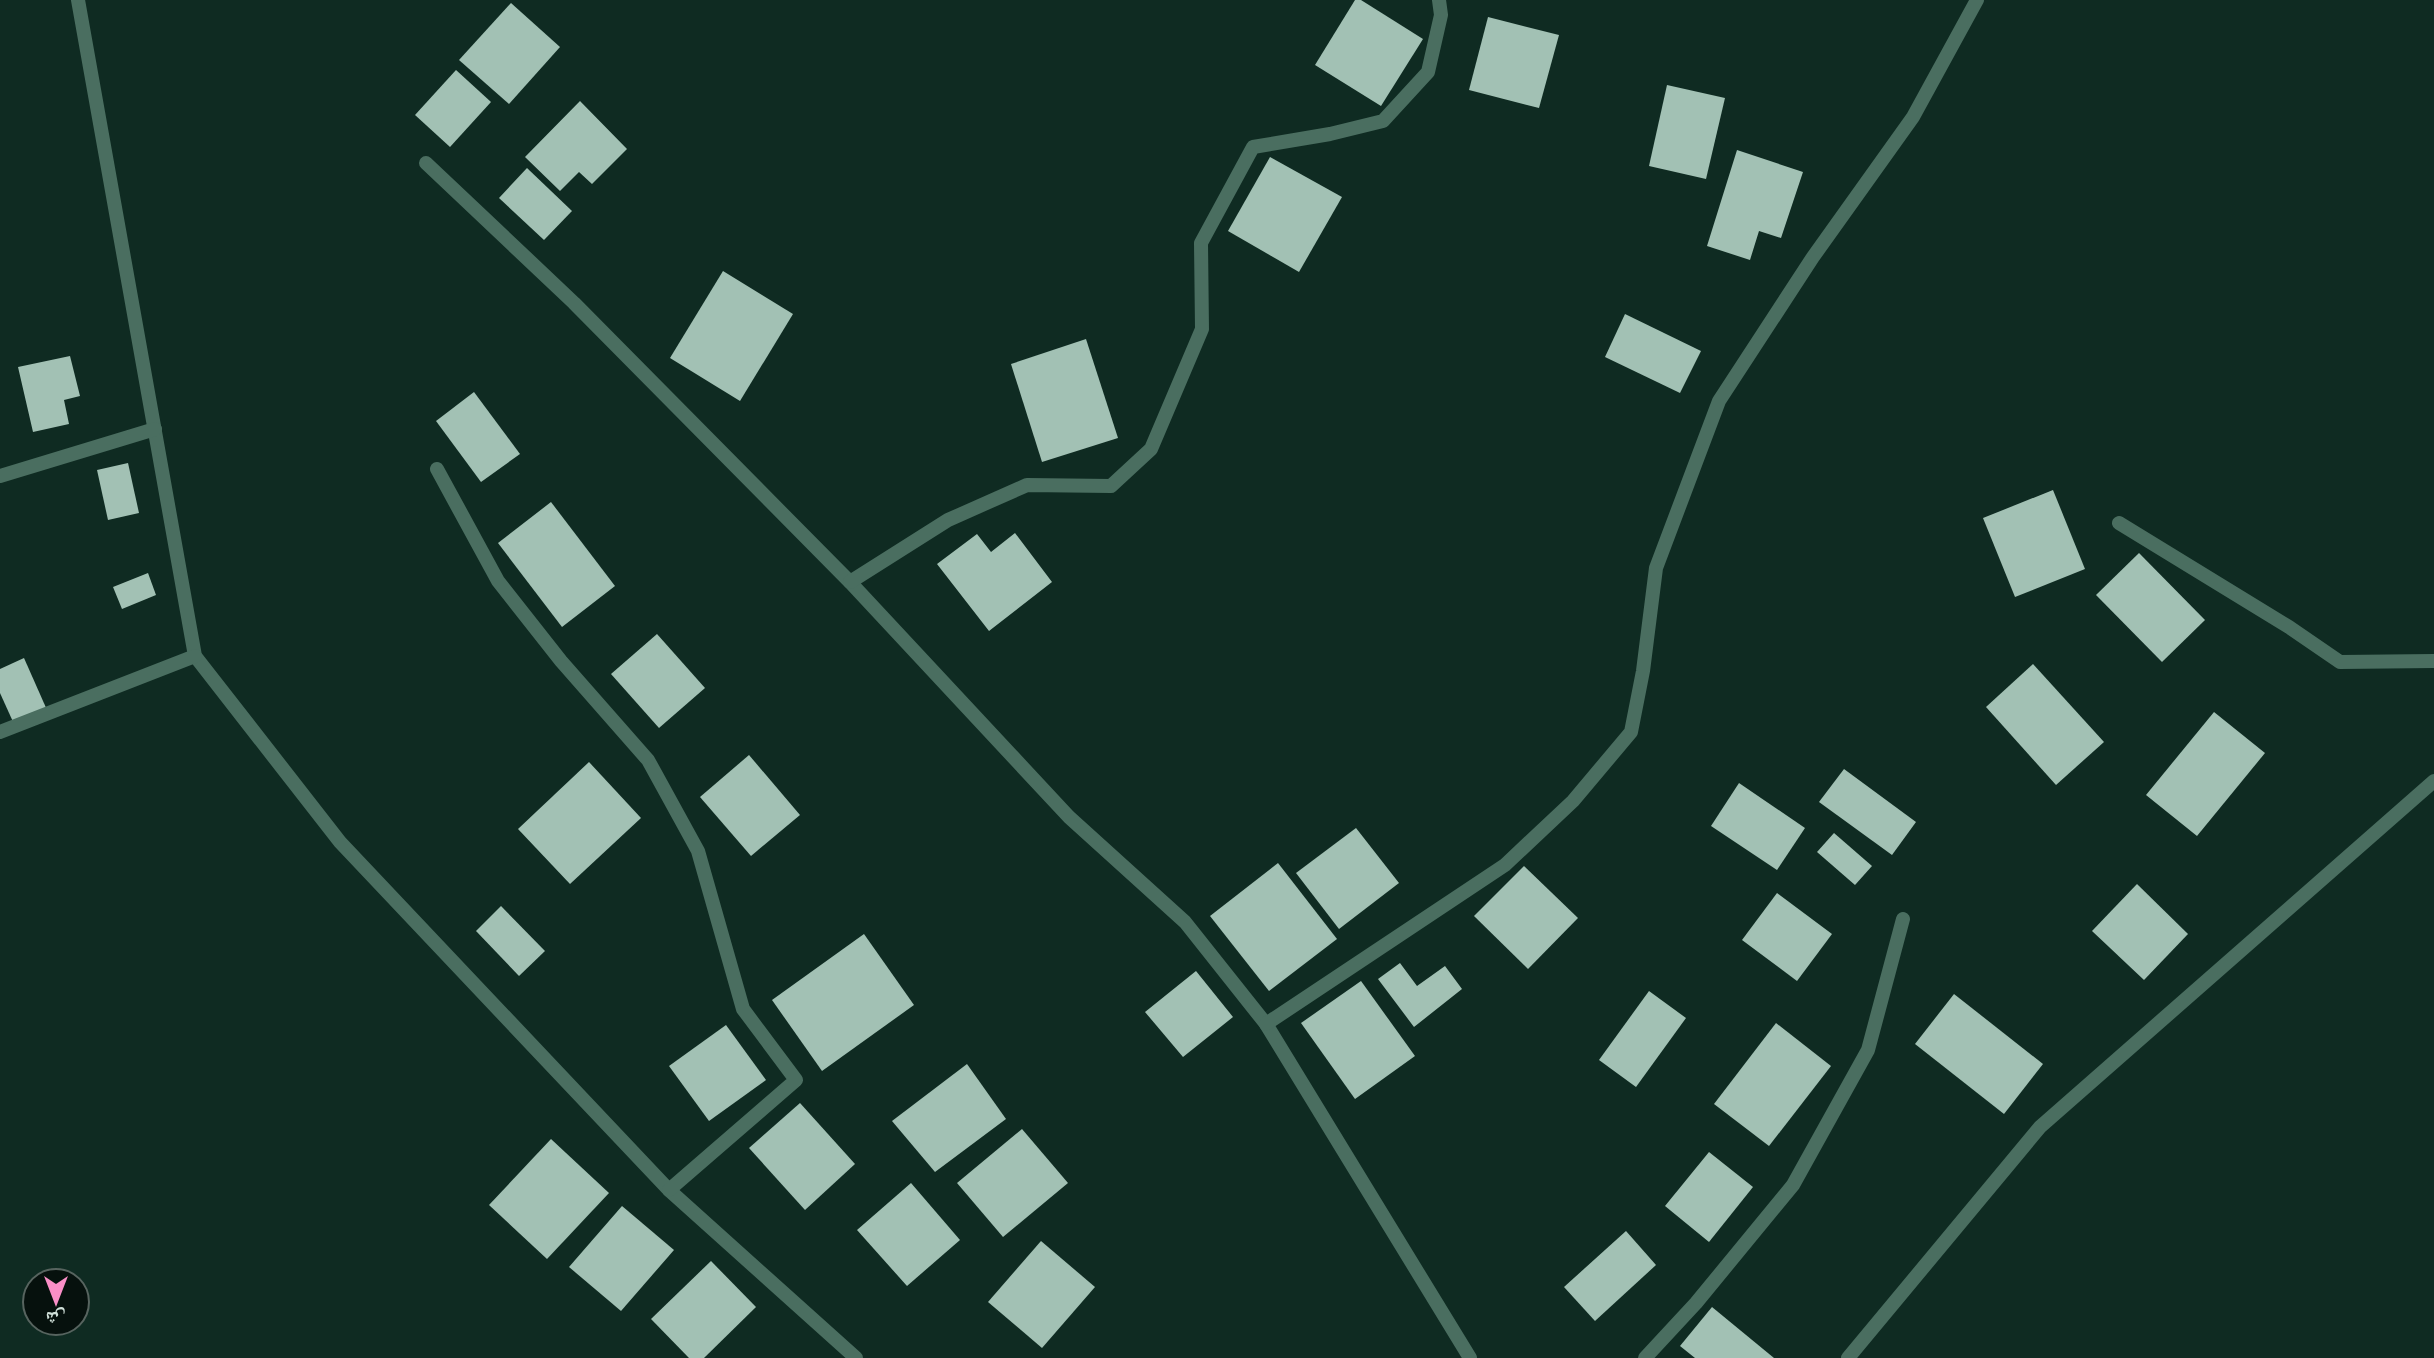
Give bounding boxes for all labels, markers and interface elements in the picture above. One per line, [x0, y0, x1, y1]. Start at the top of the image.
north arrow [21, 1267, 91, 1337]
text: ش [46, 1307, 66, 1329]

